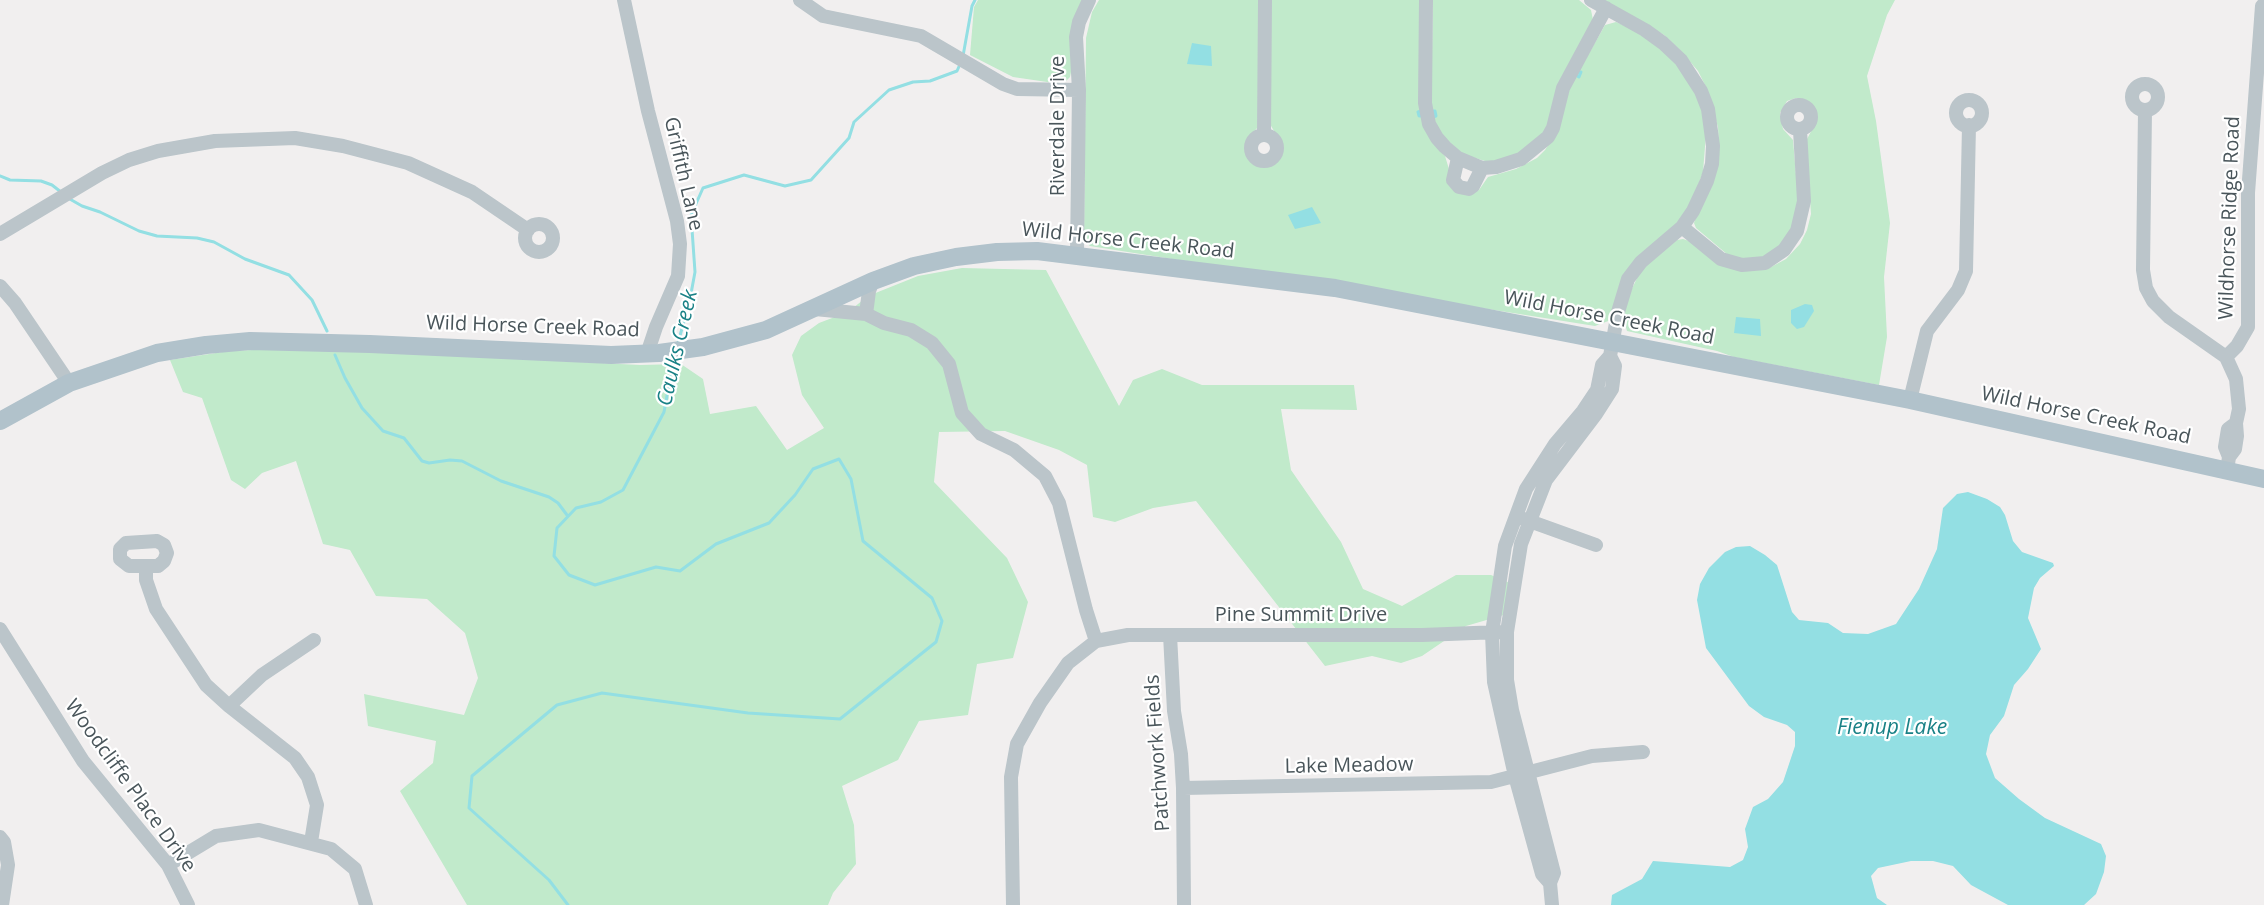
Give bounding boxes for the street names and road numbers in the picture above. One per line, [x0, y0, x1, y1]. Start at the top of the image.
street label: Riverdale Drive [1046, 56, 1070, 196]
street label: Griffith Lane [658, 115, 708, 233]
street label: Wildhorse Ridge Road [2214, 116, 2246, 320]
street label: Wild Horse Creek Road [1021, 218, 1235, 264]
street label: Wild Horse Creek Road [1502, 286, 1716, 350]
street label: Wild Horse Creek Road [426, 311, 640, 343]
street label: Wild Horse Creek Road [1979, 382, 2193, 450]
street label: Pine Summit Drive [1215, 603, 1387, 627]
street label: Patchwork Fields [1141, 674, 1175, 832]
street label: Woodcliffe Place Drive [59, 695, 201, 877]
street label: Lake Meadow [1285, 753, 1413, 779]

